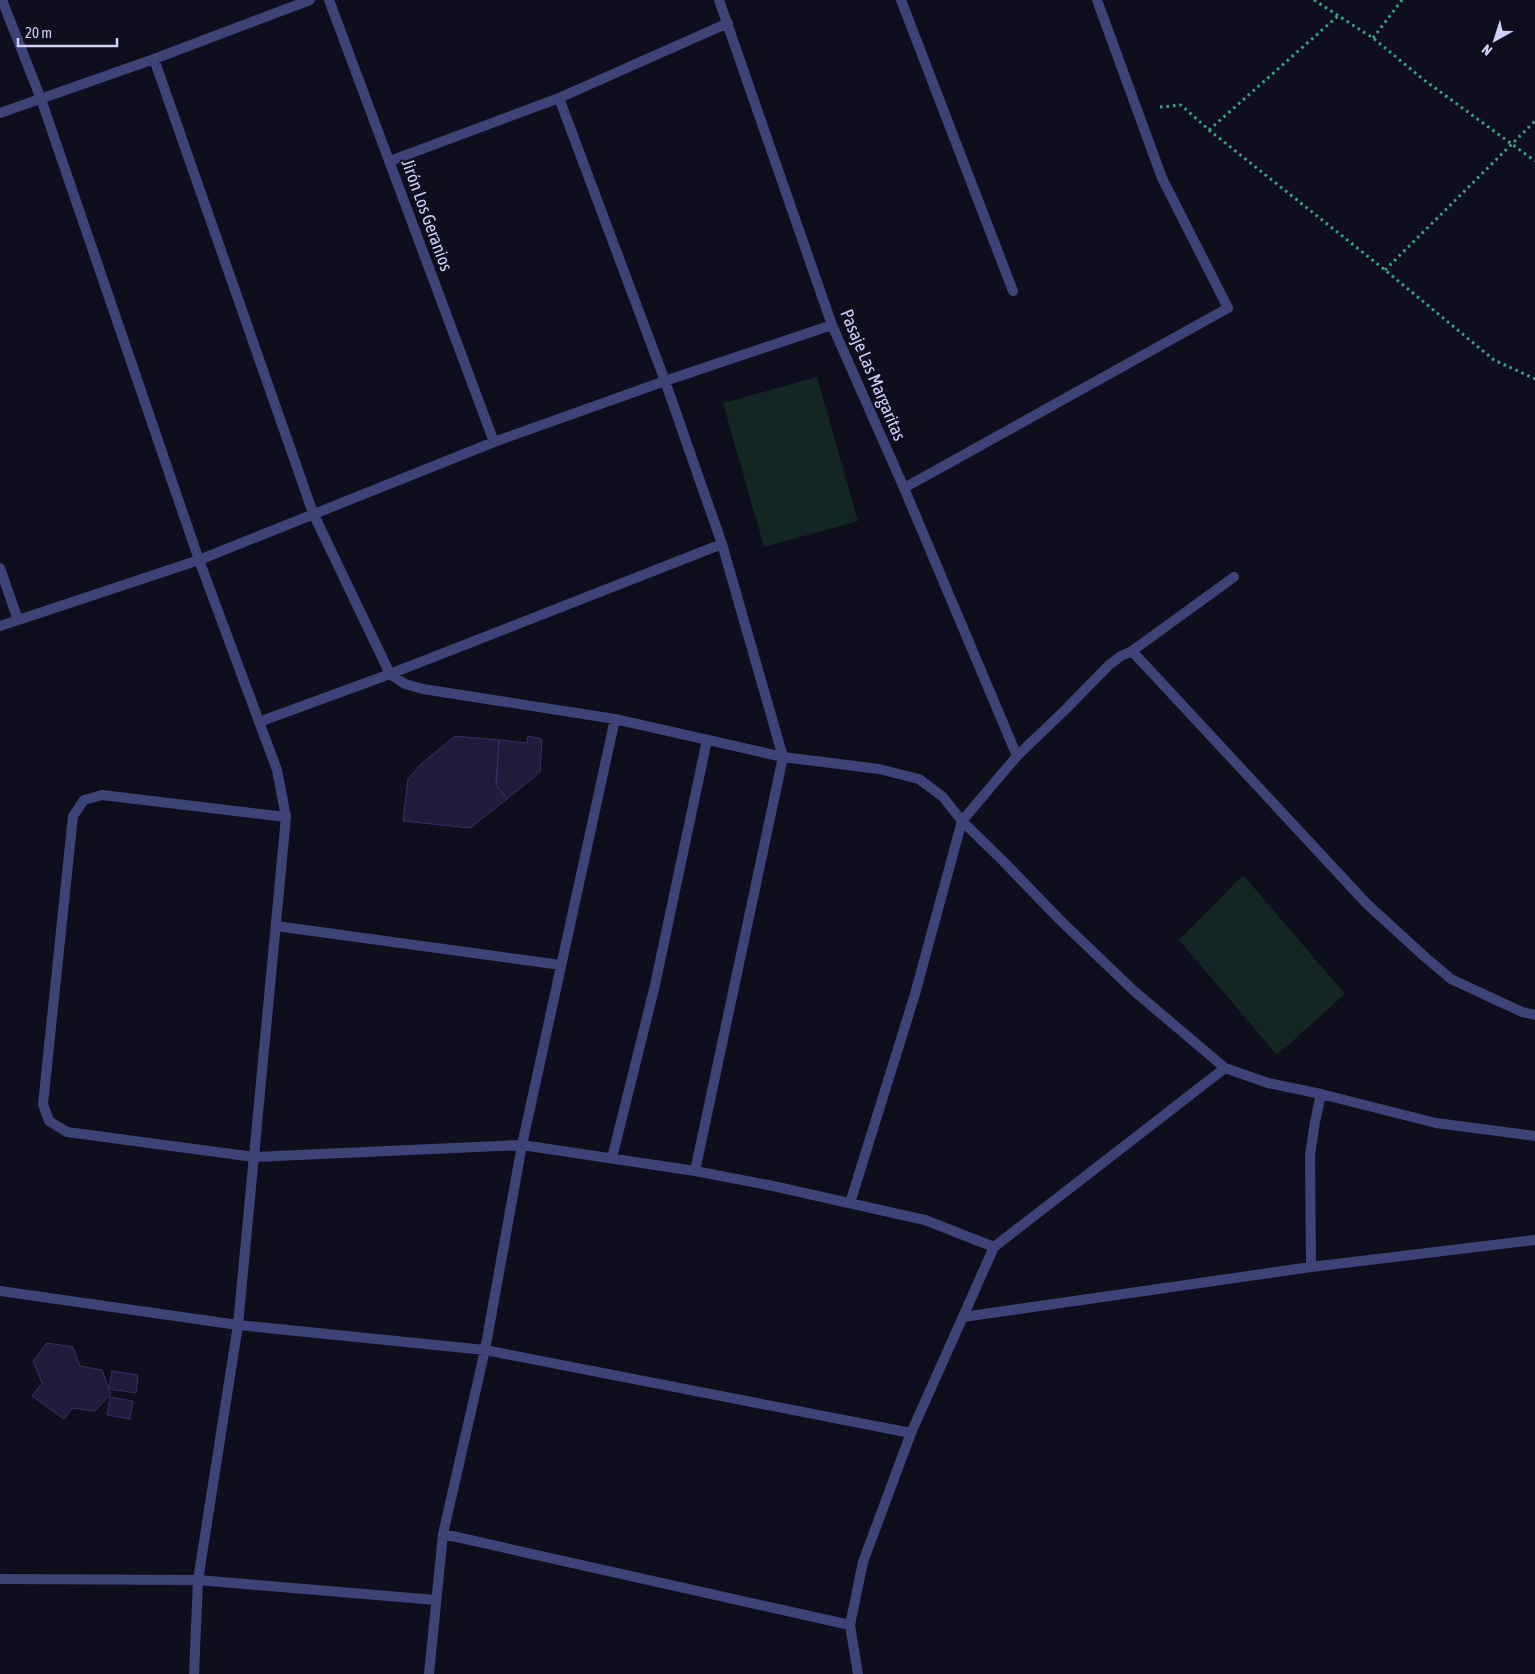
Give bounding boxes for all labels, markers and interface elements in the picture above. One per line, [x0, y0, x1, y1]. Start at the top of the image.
scale bar [18, 15, 116, 47]
north arrow [1470, 15, 1520, 65]
text: 20 m [25, 24, 52, 41]
text: N [1479, 41, 1495, 59]
street label: Jirón Los Geranios [397, 156, 457, 274]
street label: Pasaje Las Margaritas [836, 306, 911, 444]

